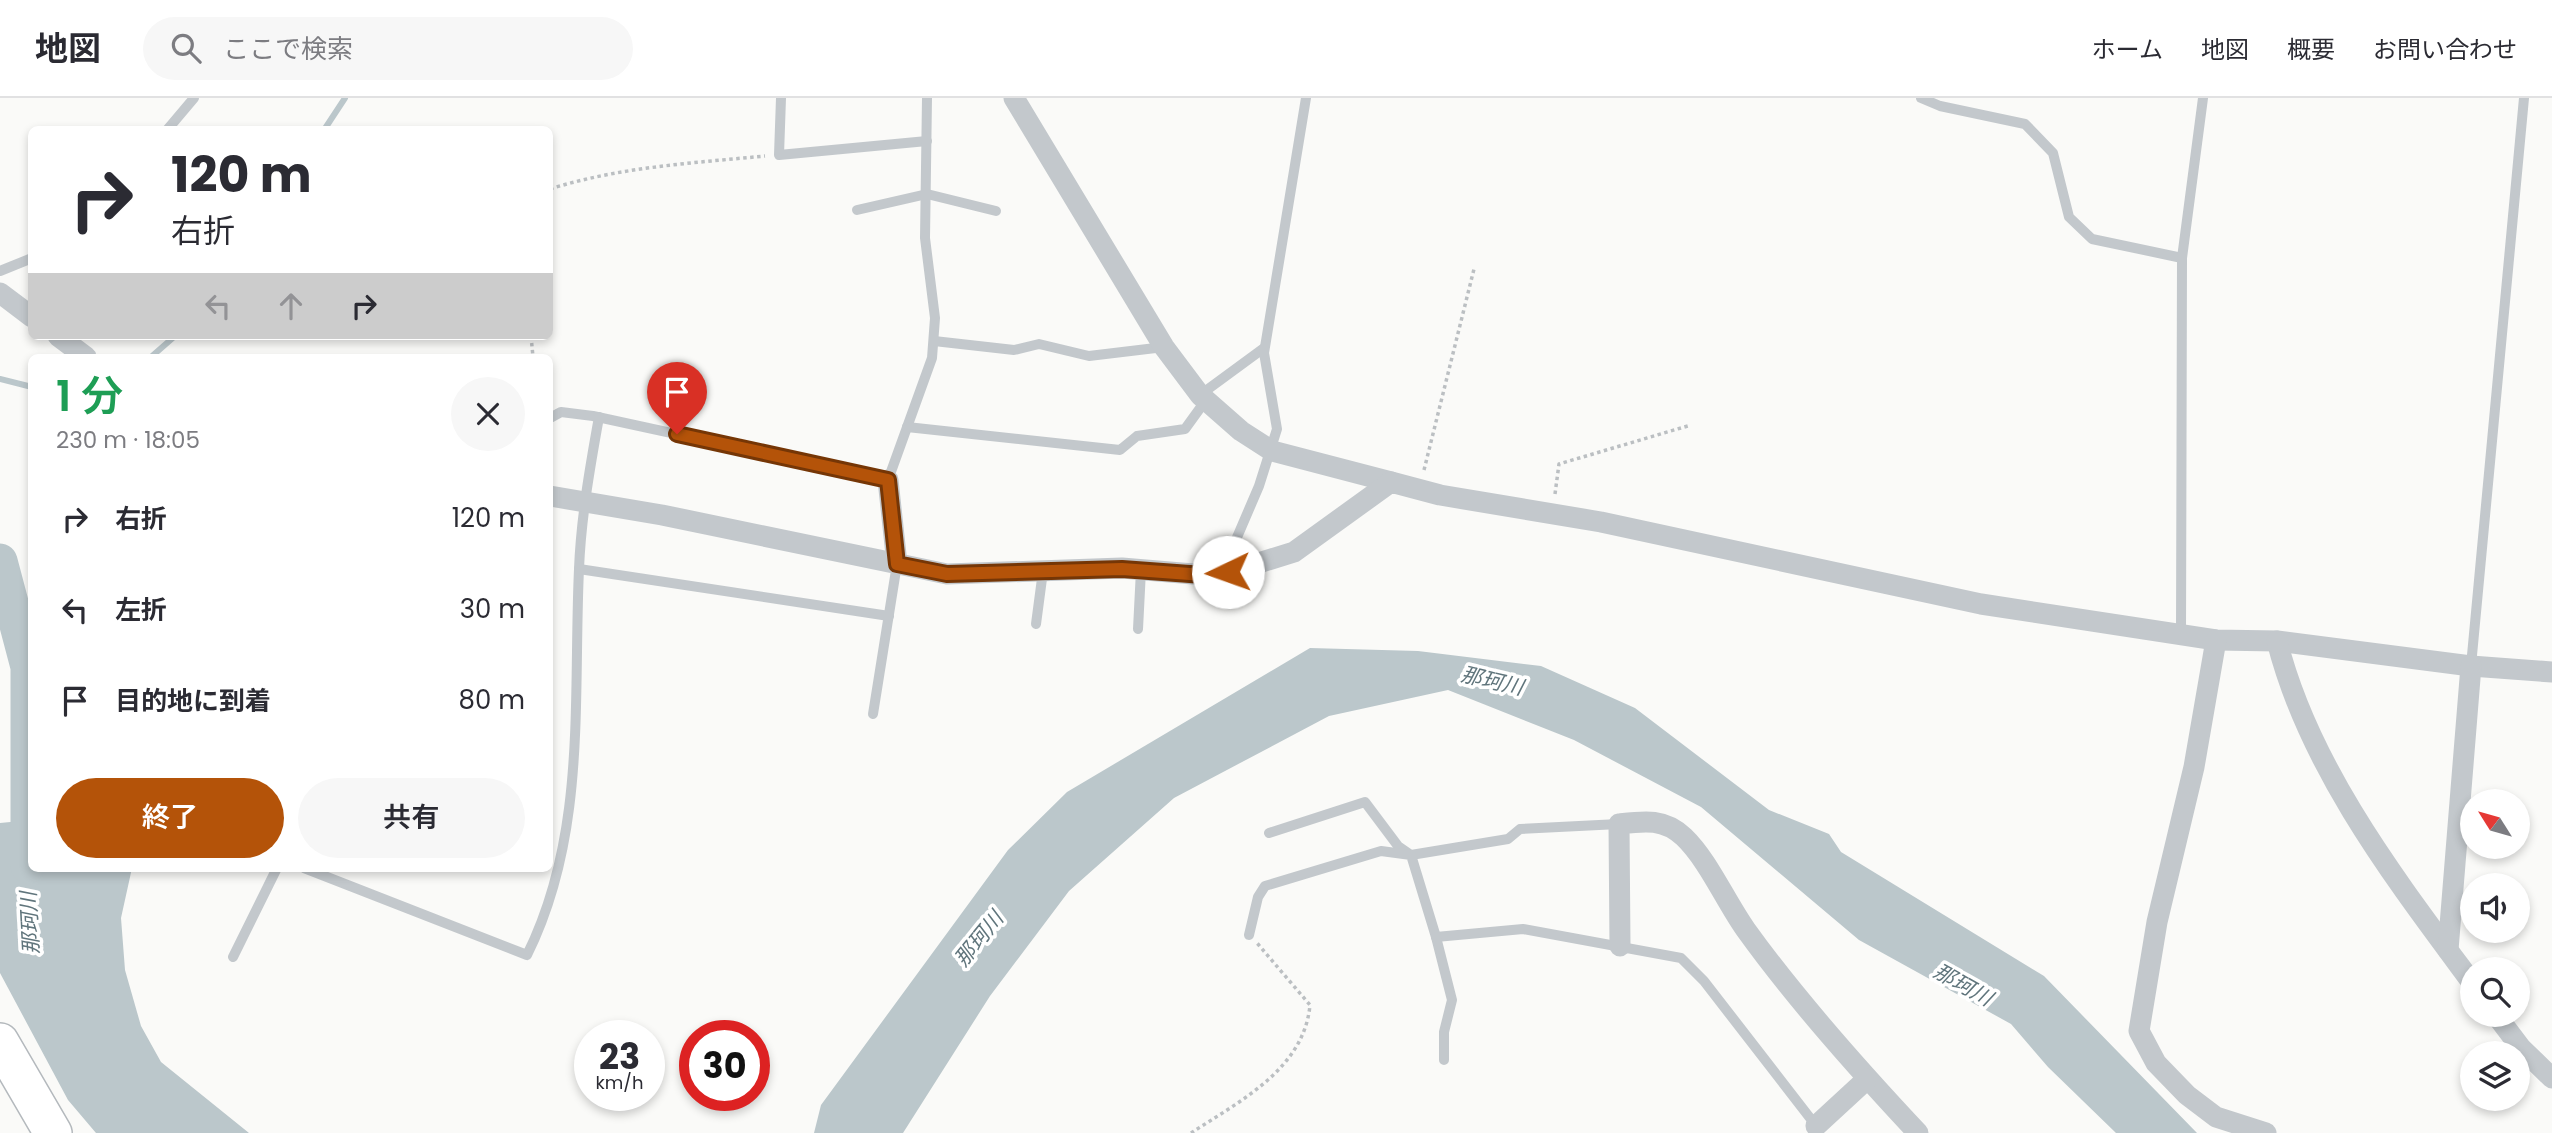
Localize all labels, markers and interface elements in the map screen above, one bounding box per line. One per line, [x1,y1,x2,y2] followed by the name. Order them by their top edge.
[143,17,633,80] search box
[35,25,101,72] text: 地図
[167,29,205,67] icon: search
[223,31,353,67] text: ここで検索
[2092,33,2163,66] text: ホーム
[2201,33,2249,66] text: 地図
[2287,33,2335,66] text: 概要
[2373,33,2517,66] text: お問い合わせ
[171,141,312,209] text: 120 m
[56,154,147,245] icon: right
[171,208,235,253] text: 右折
[199,287,237,325] icon: left
[272,287,310,325] icon: ahead
[345,287,383,325] icon: right
[647,362,707,434] pin
[56,367,123,426] text: 1 分
[658,373,696,411] icon: arrive
[451,377,525,451] button: close
[56,424,200,456] text: 230 m · 18:05
[56,500,94,538] icon: right
[452,500,525,536] text: 120 m
[115,501,167,537] text: 右折
[1191,535,1265,609] position arrow
[56,591,94,629] icon: left
[460,591,525,627] text: 30 m
[115,592,167,628] text: 左折
[1458,659,1528,702] water label: 那珂川
[56,682,94,720] icon: arrive
[459,682,525,718] text: 80 m
[115,683,271,719] text: 目的地に到着
[56,778,284,858] button: 終了
[298,778,525,858] button: 共有
[2460,789,2530,859] north arrow
[2460,789,2530,1111] map controls
[2460,873,2530,943] button: sound
[13,889,46,955] water label: 那珂川
[948,904,1011,972] water label: 那珂川
[1929,957,2000,1013] water label: 那珂川
[2460,957,2530,1027] button: search
[679,1020,770,1111] speed limit sign: 30
[599,1032,640,1081] text: 23
[2460,1041,2530,1111] button: layers
[596,1070,643,1095] text: km/h

